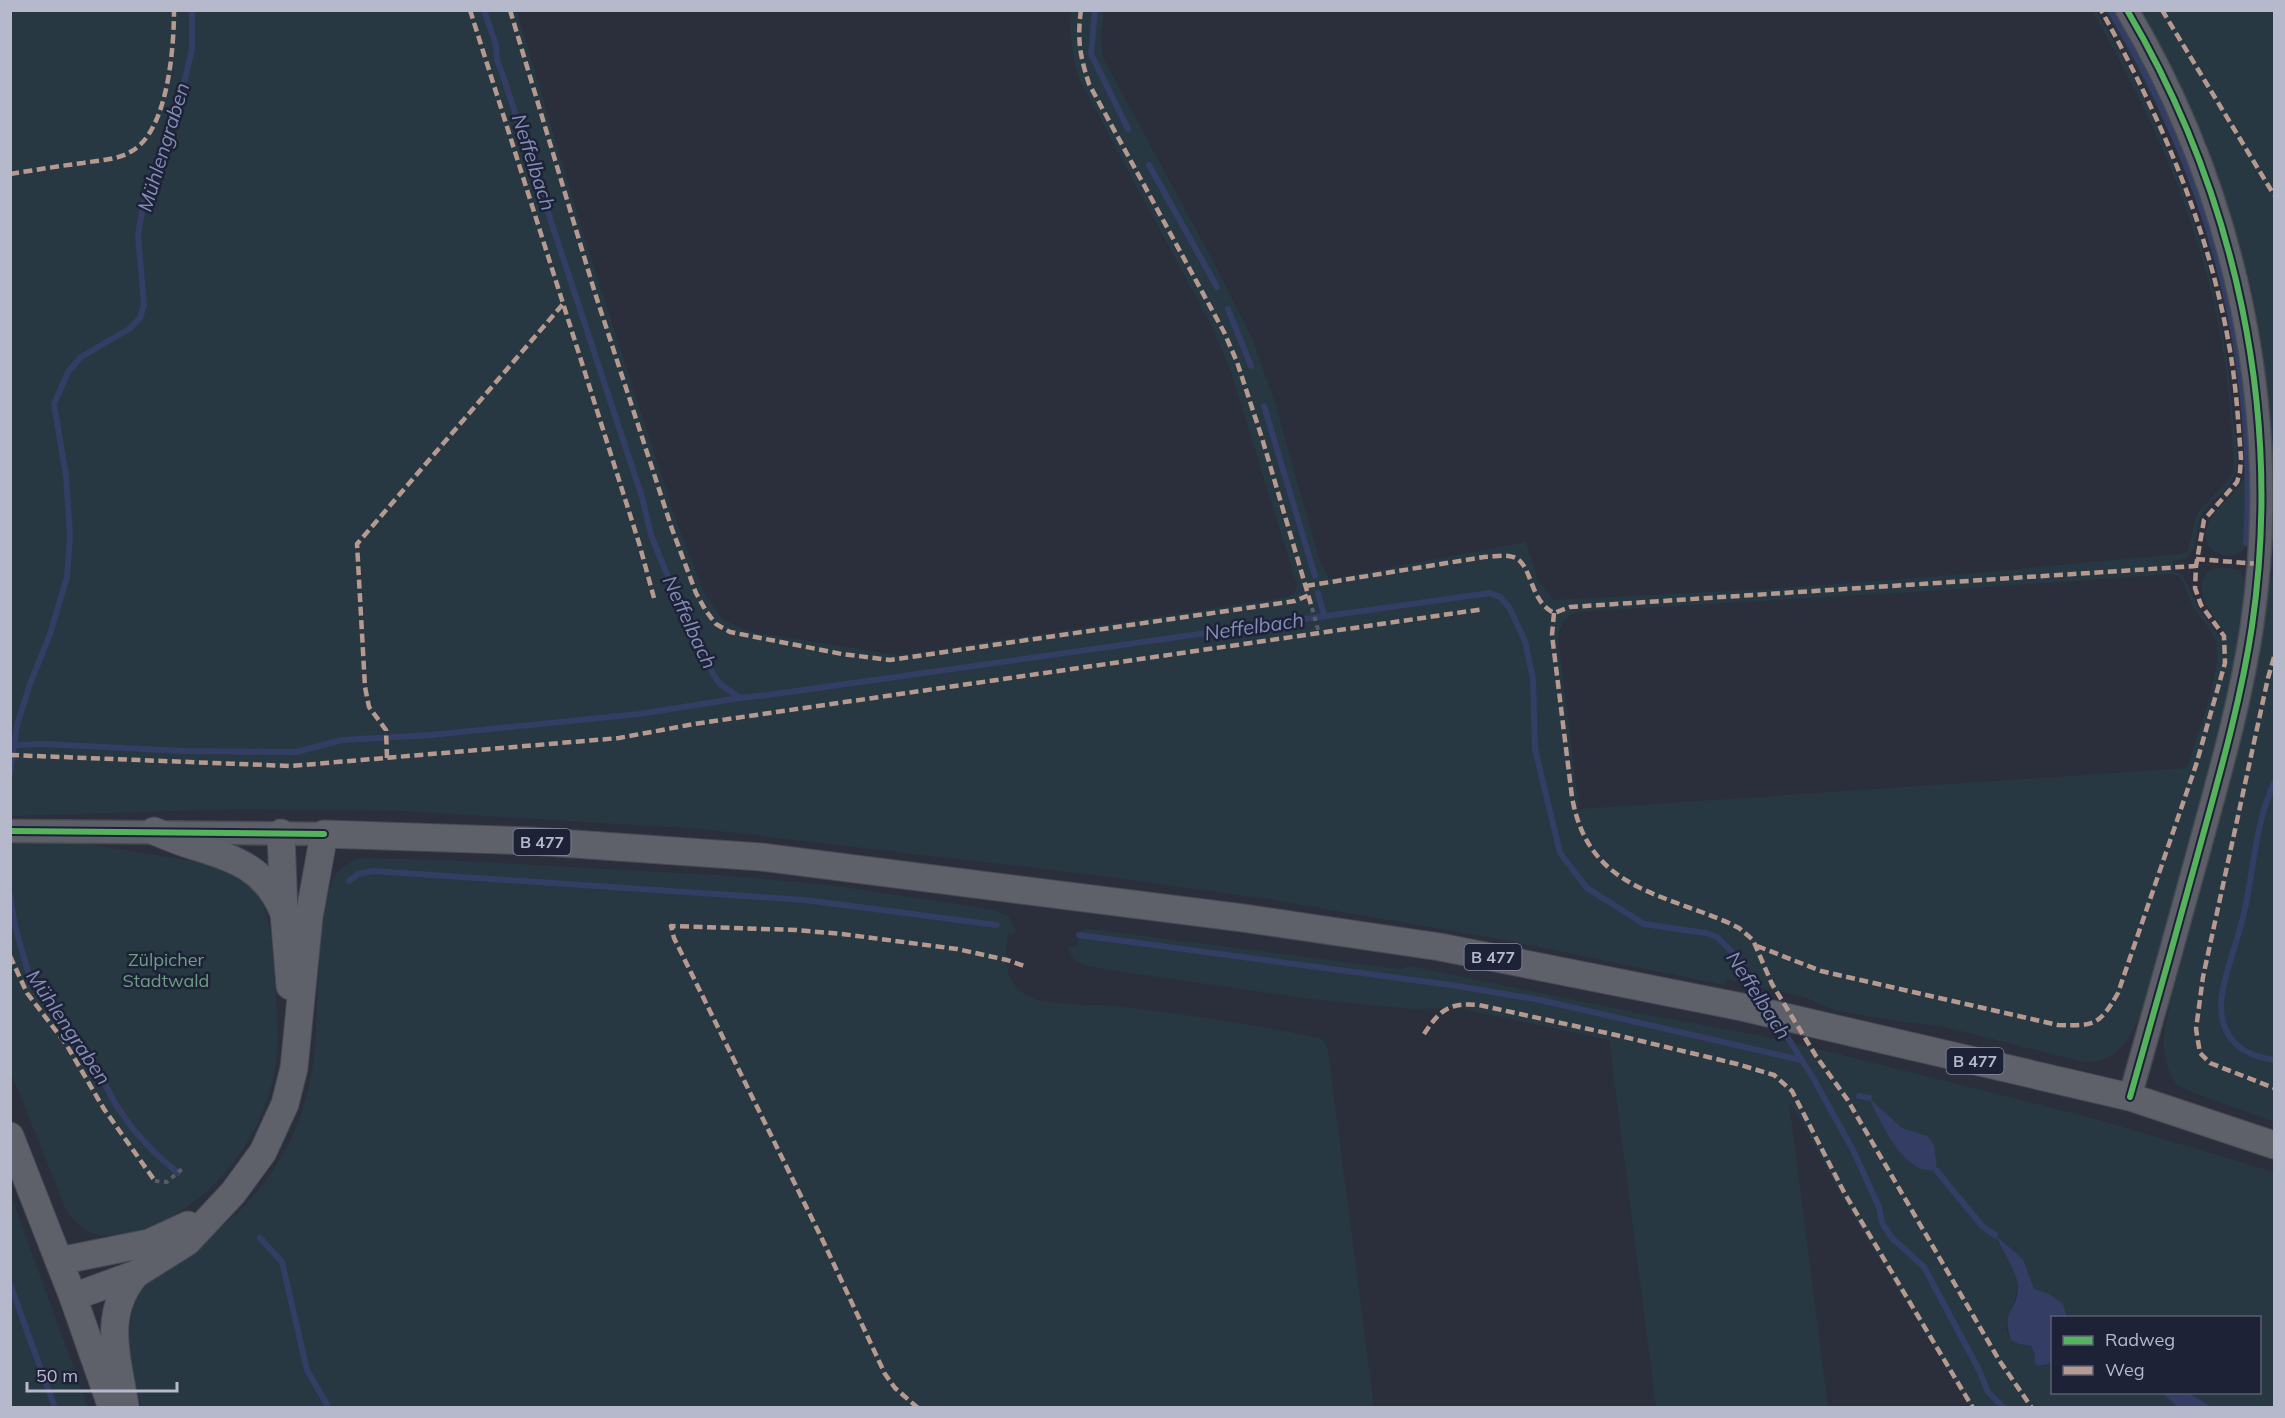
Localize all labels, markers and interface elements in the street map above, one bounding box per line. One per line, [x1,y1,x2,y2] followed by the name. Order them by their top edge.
[132,79,194,215] water label: Mühlengraben
[507,111,561,213] water label: Neffelbach
[658,571,722,673] water label: Neffelbach
[1203,607,1305,645] water label: Neffelbach
[514,829,570,855] road number: B 477
[1464,944,1522,970] road number: B 477
[1721,946,1797,1044] water label: Neffelbach
[123,948,209,992] park label: Zülpicher Stadtwald
[21,965,117,1089] water label: Mühlengraben
[1946,1048,2004,1074] road number: B 477
[2051,1316,2261,1394] legend
[2105,1328,2175,1351] text: Radweg
[27,1355,177,1393] scale bar
[2105,1358,2145,1381] text: Weg
[36,1364,78,1387] text: 50 m

